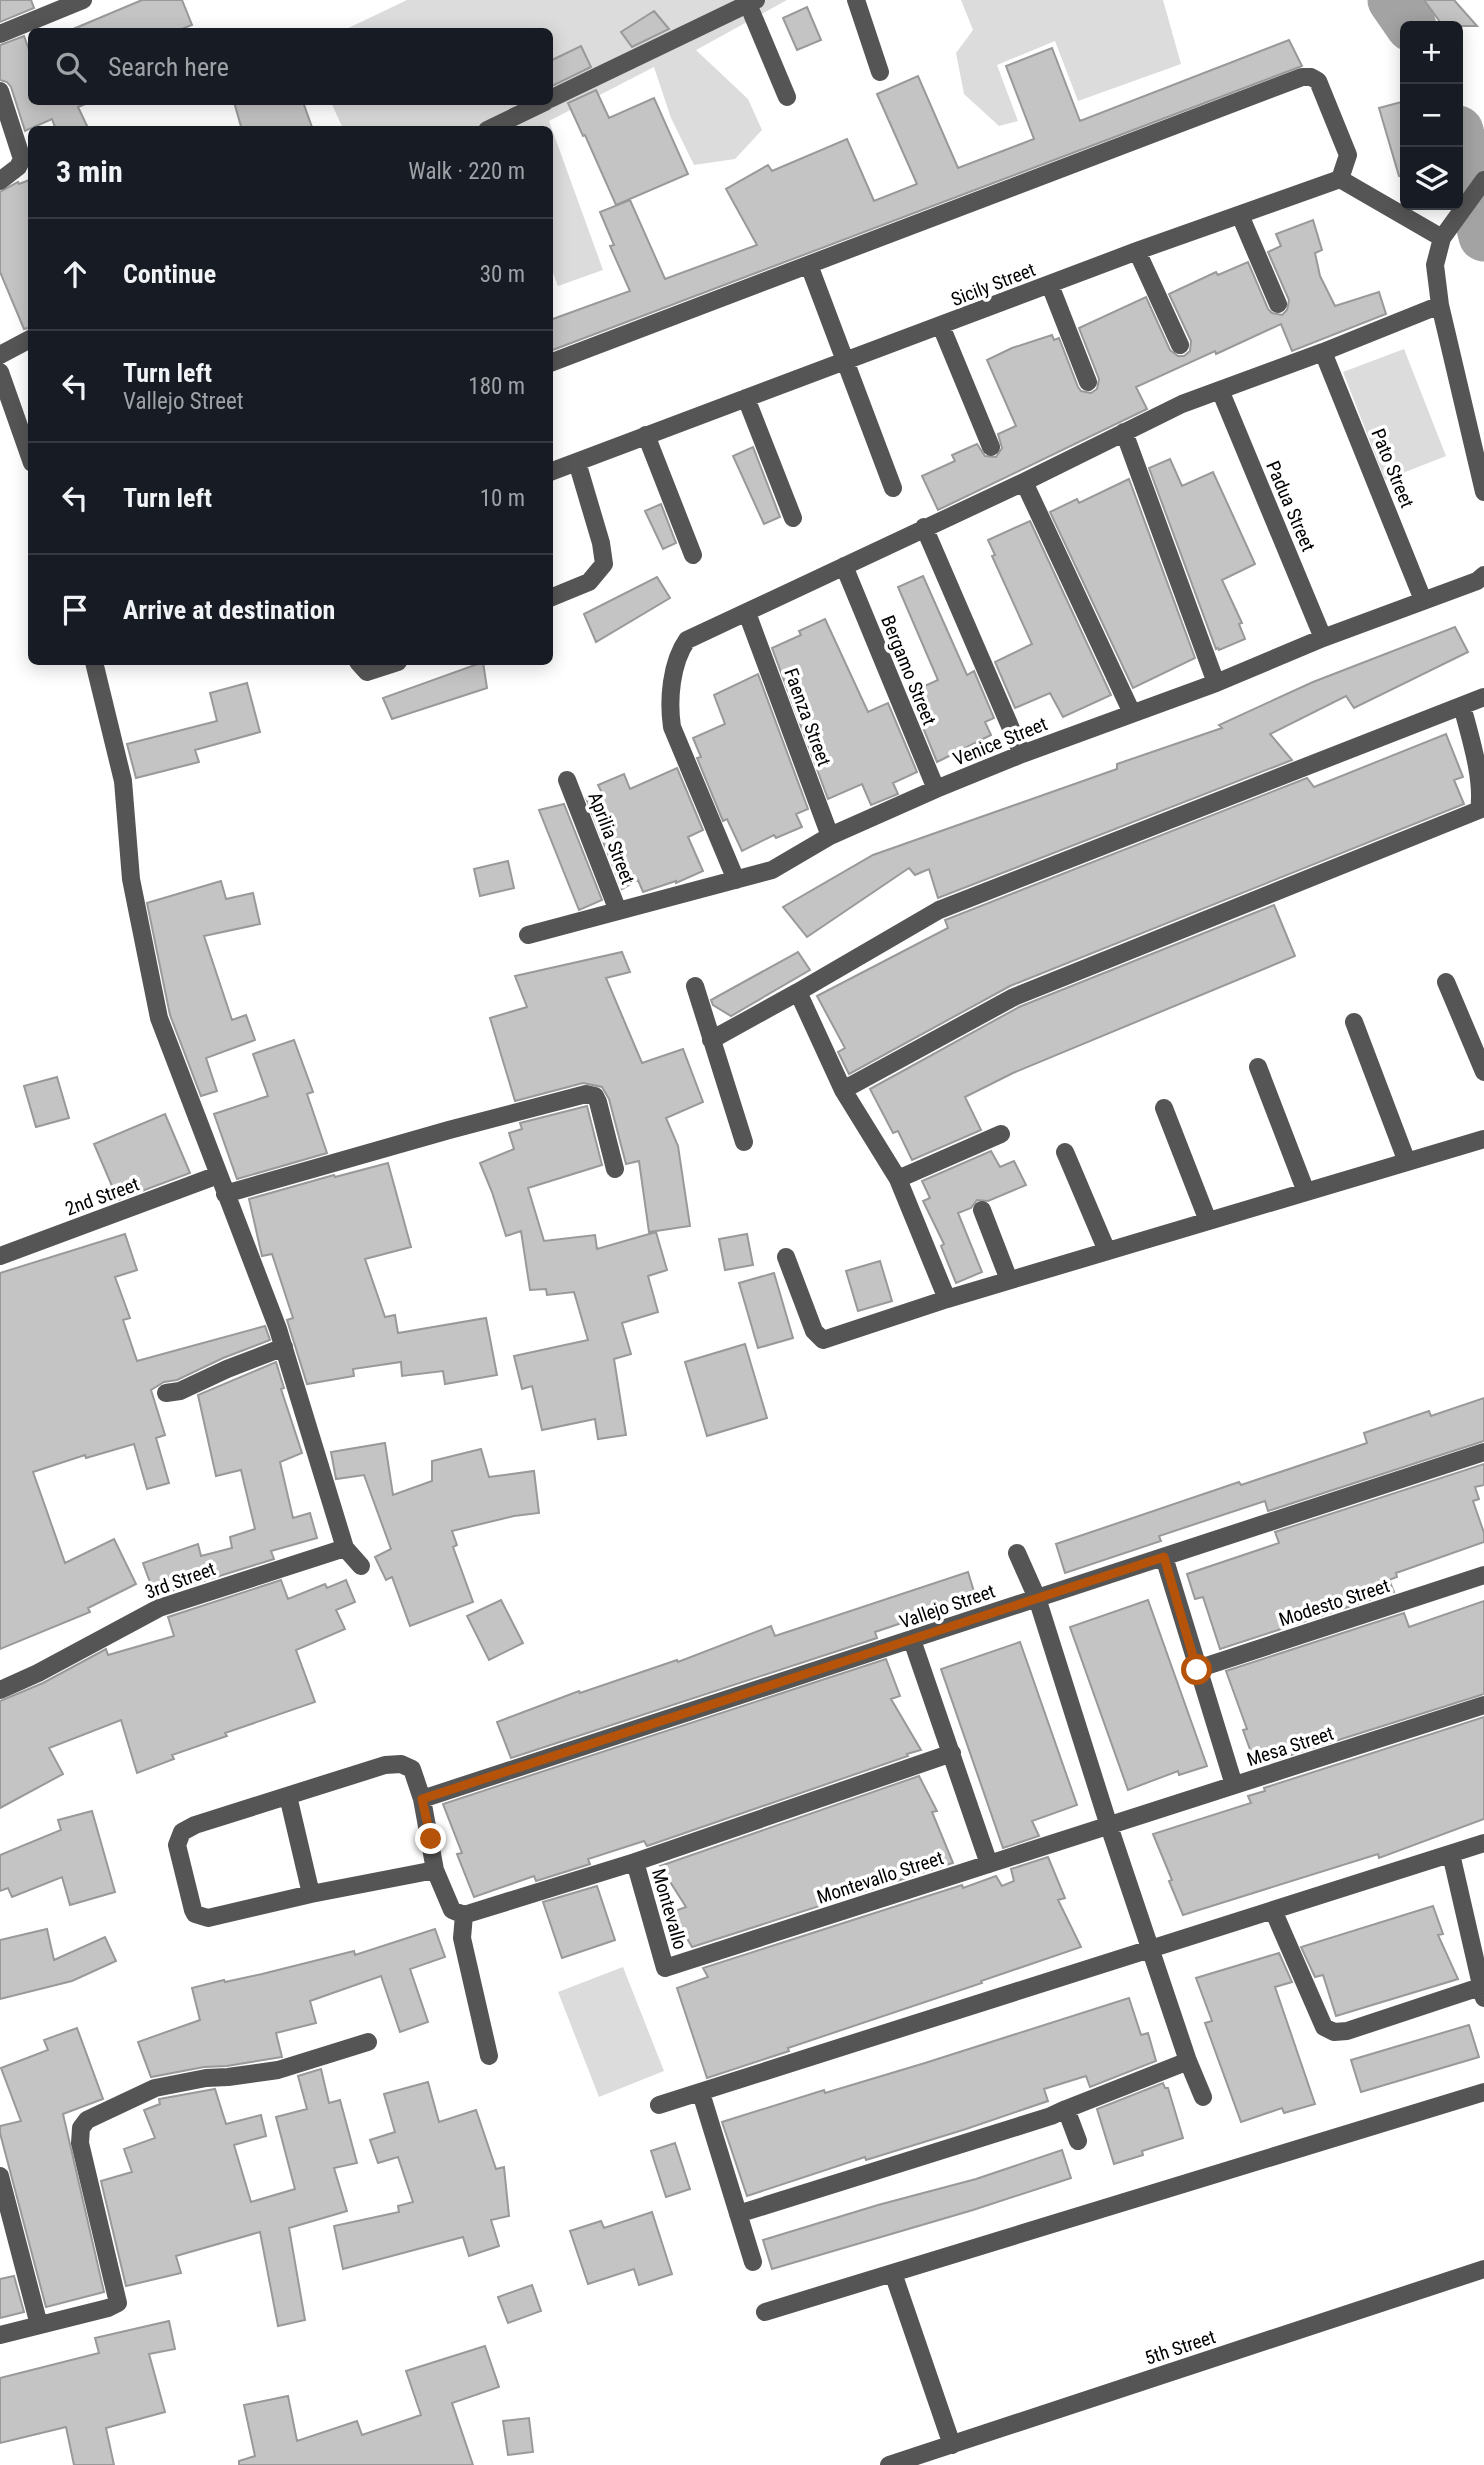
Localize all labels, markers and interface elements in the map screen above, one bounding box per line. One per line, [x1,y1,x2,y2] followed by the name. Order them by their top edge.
[1400,21,1463,210] map controls
[1400,21,1463,84] button: +
[28,28,553,105] search box
[52,48,90,86] icon: search
[108,52,229,82] text: Search here
[1400,84,1463,147] button: −
[1400,147,1463,210] button: layers
[56,154,123,189] text: 3 min
[408,158,525,185] text: Walk · 220 m
[56,255,94,293] icon: ahead
[948,258,1039,311] street label: Sicily Street
[123,259,216,289] text: Continue
[480,261,525,288] text: 30 m
[123,358,212,388] text: Turn left
[56,367,94,405] icon: left
[468,373,525,400] text: 180 m
[123,388,244,415] text: Vallejo Street
[1366,425,1419,511] street label: Pato Street
[1261,457,1320,555] street label: Padua Street
[56,479,94,517] icon: left
[123,483,212,513] text: Turn left
[480,485,525,512] text: 10 m
[56,591,94,629] icon: arrive
[123,595,335,625] text: Arrive at destination
[876,612,941,728] street label: Bergamo Street
[779,665,836,769] street label: Faenza Street
[950,712,1051,771] street label: Venice Street
[583,789,640,888] street label: Aprilia Street
[62,1173,142,1220] street label: 2nd Street
[142,1557,219,1604] street label: 3rd Street
[1276,1574,1392,1631] street label: Modesto Street
[896,1579,998,1634] street label: Vallejo Street
[1181,1654,1212,1685] route start
[1244,1722,1336,1771] street label: Mesa Street
[415,1823,446,1854] route end
[814,1846,946,1909] street label: Montevallo Street
[647,1866,692,1952] street label: Montevallo
[1142,2325,1218,2370] street label: 5th Street

